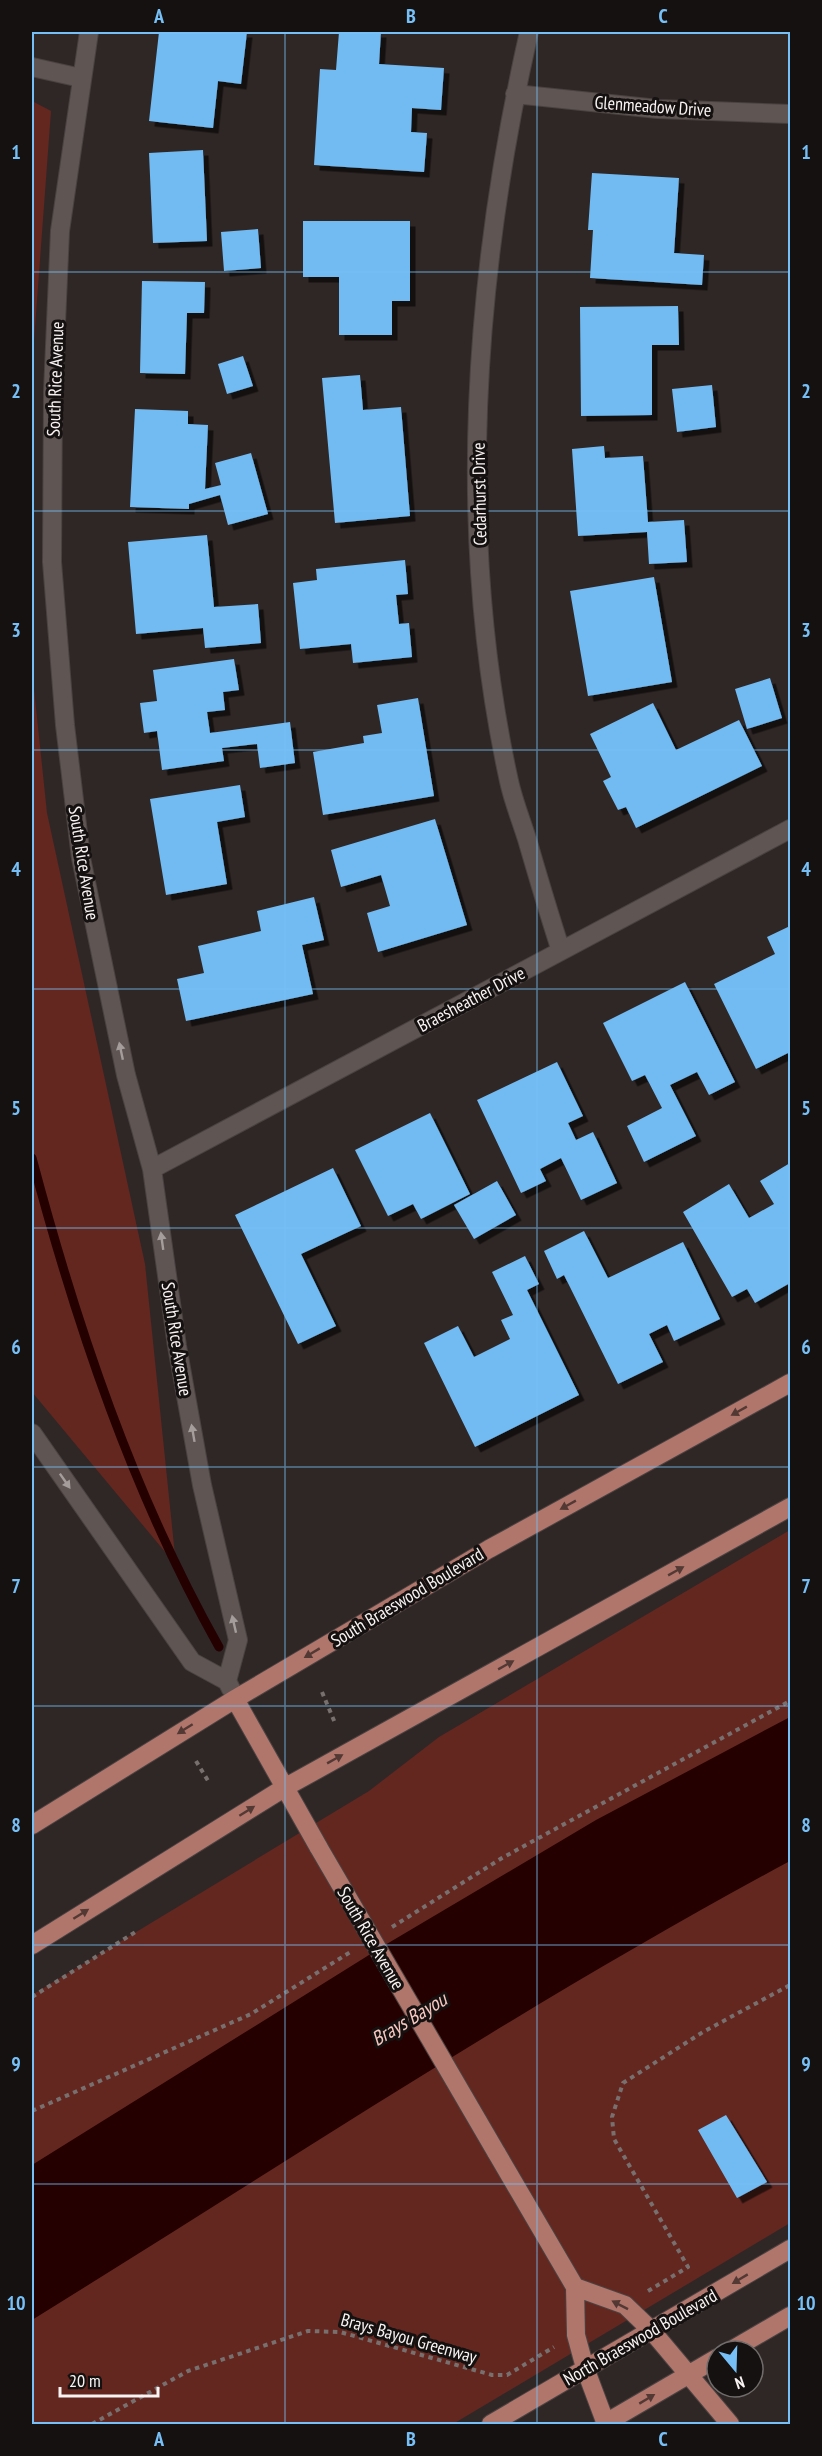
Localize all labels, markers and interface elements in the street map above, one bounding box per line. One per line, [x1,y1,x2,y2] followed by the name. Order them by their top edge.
[153,3,165,29] text: A
[406,3,416,29] text: B
[658,3,668,29] text: C
[594,90,712,122] street label: Glenmeadow Drive
[11,139,21,165] text: 1
[801,139,811,165] text: 1
[42,321,68,437] street label: South Rice Avenue
[11,378,21,404] text: 2
[801,378,811,404] text: 2
[467,442,491,546] street label: Cedarhurst Drive
[11,617,21,643] text: 3
[801,617,811,643] text: 3
[64,804,104,922] street label: South Rice Avenue
[11,856,21,882] text: 4
[801,856,811,882] text: 4
[413,961,529,1037] street label: Braesheather Drive
[115,1042,125,1060] one-way arrow
[11,1095,21,1121] text: 5
[801,1095,811,1121] text: 5
[158,1231,167,1250] one-way arrow
[157,1280,197,1398] street label: South Rice Avenue
[11,1334,21,1360] text: 6
[801,1334,811,1360] text: 6
[730,1406,747,1416] one-way arrow
[188,1424,197,1443] one-way arrow
[59,1473,71,1489] one-way arrow
[560,1500,577,1510] one-way arrow
[326,1542,488,1652] street label: South Braeswood Boulevard
[668,1565,684,1576] one-way arrow
[11,1573,21,1599] text: 7
[801,1573,811,1599] text: 7
[229,1615,239,1633] one-way arrow
[304,1648,320,1659] one-way arrow
[497,1660,514,1670] one-way arrow
[177,1724,194,1735] one-way arrow
[327,1754,343,1765] one-way arrow
[239,1805,255,1816] one-way arrow
[11,1812,21,1838] text: 8
[801,1812,811,1838] text: 8
[332,1882,410,1994] street label: South Rice Avenue
[73,1909,89,1920] one-way arrow
[366,1986,453,2052] water label: Brays Bayou
[11,2051,21,2077] text: 9
[801,2051,811,2077] text: 9
[732,2273,748,2284] one-way arrow
[559,2284,721,2390] street label: North Braeswood Boulevard
[6,2290,26,2316] text: 10
[796,2290,816,2316] text: 10
[611,2300,628,2310] one-way arrow
[338,2308,480,2368] street label: Brays Bayou Greenway
[705,2339,765,2399] north arrow
[60,2360,158,2398] scale bar
[69,2369,101,2392] text: 20 m
[733,2372,747,2394] text: N
[639,2394,656,2404] one-way arrow
[153,2426,165,2452] text: A
[406,2426,416,2452] text: B
[658,2426,668,2452] text: C

